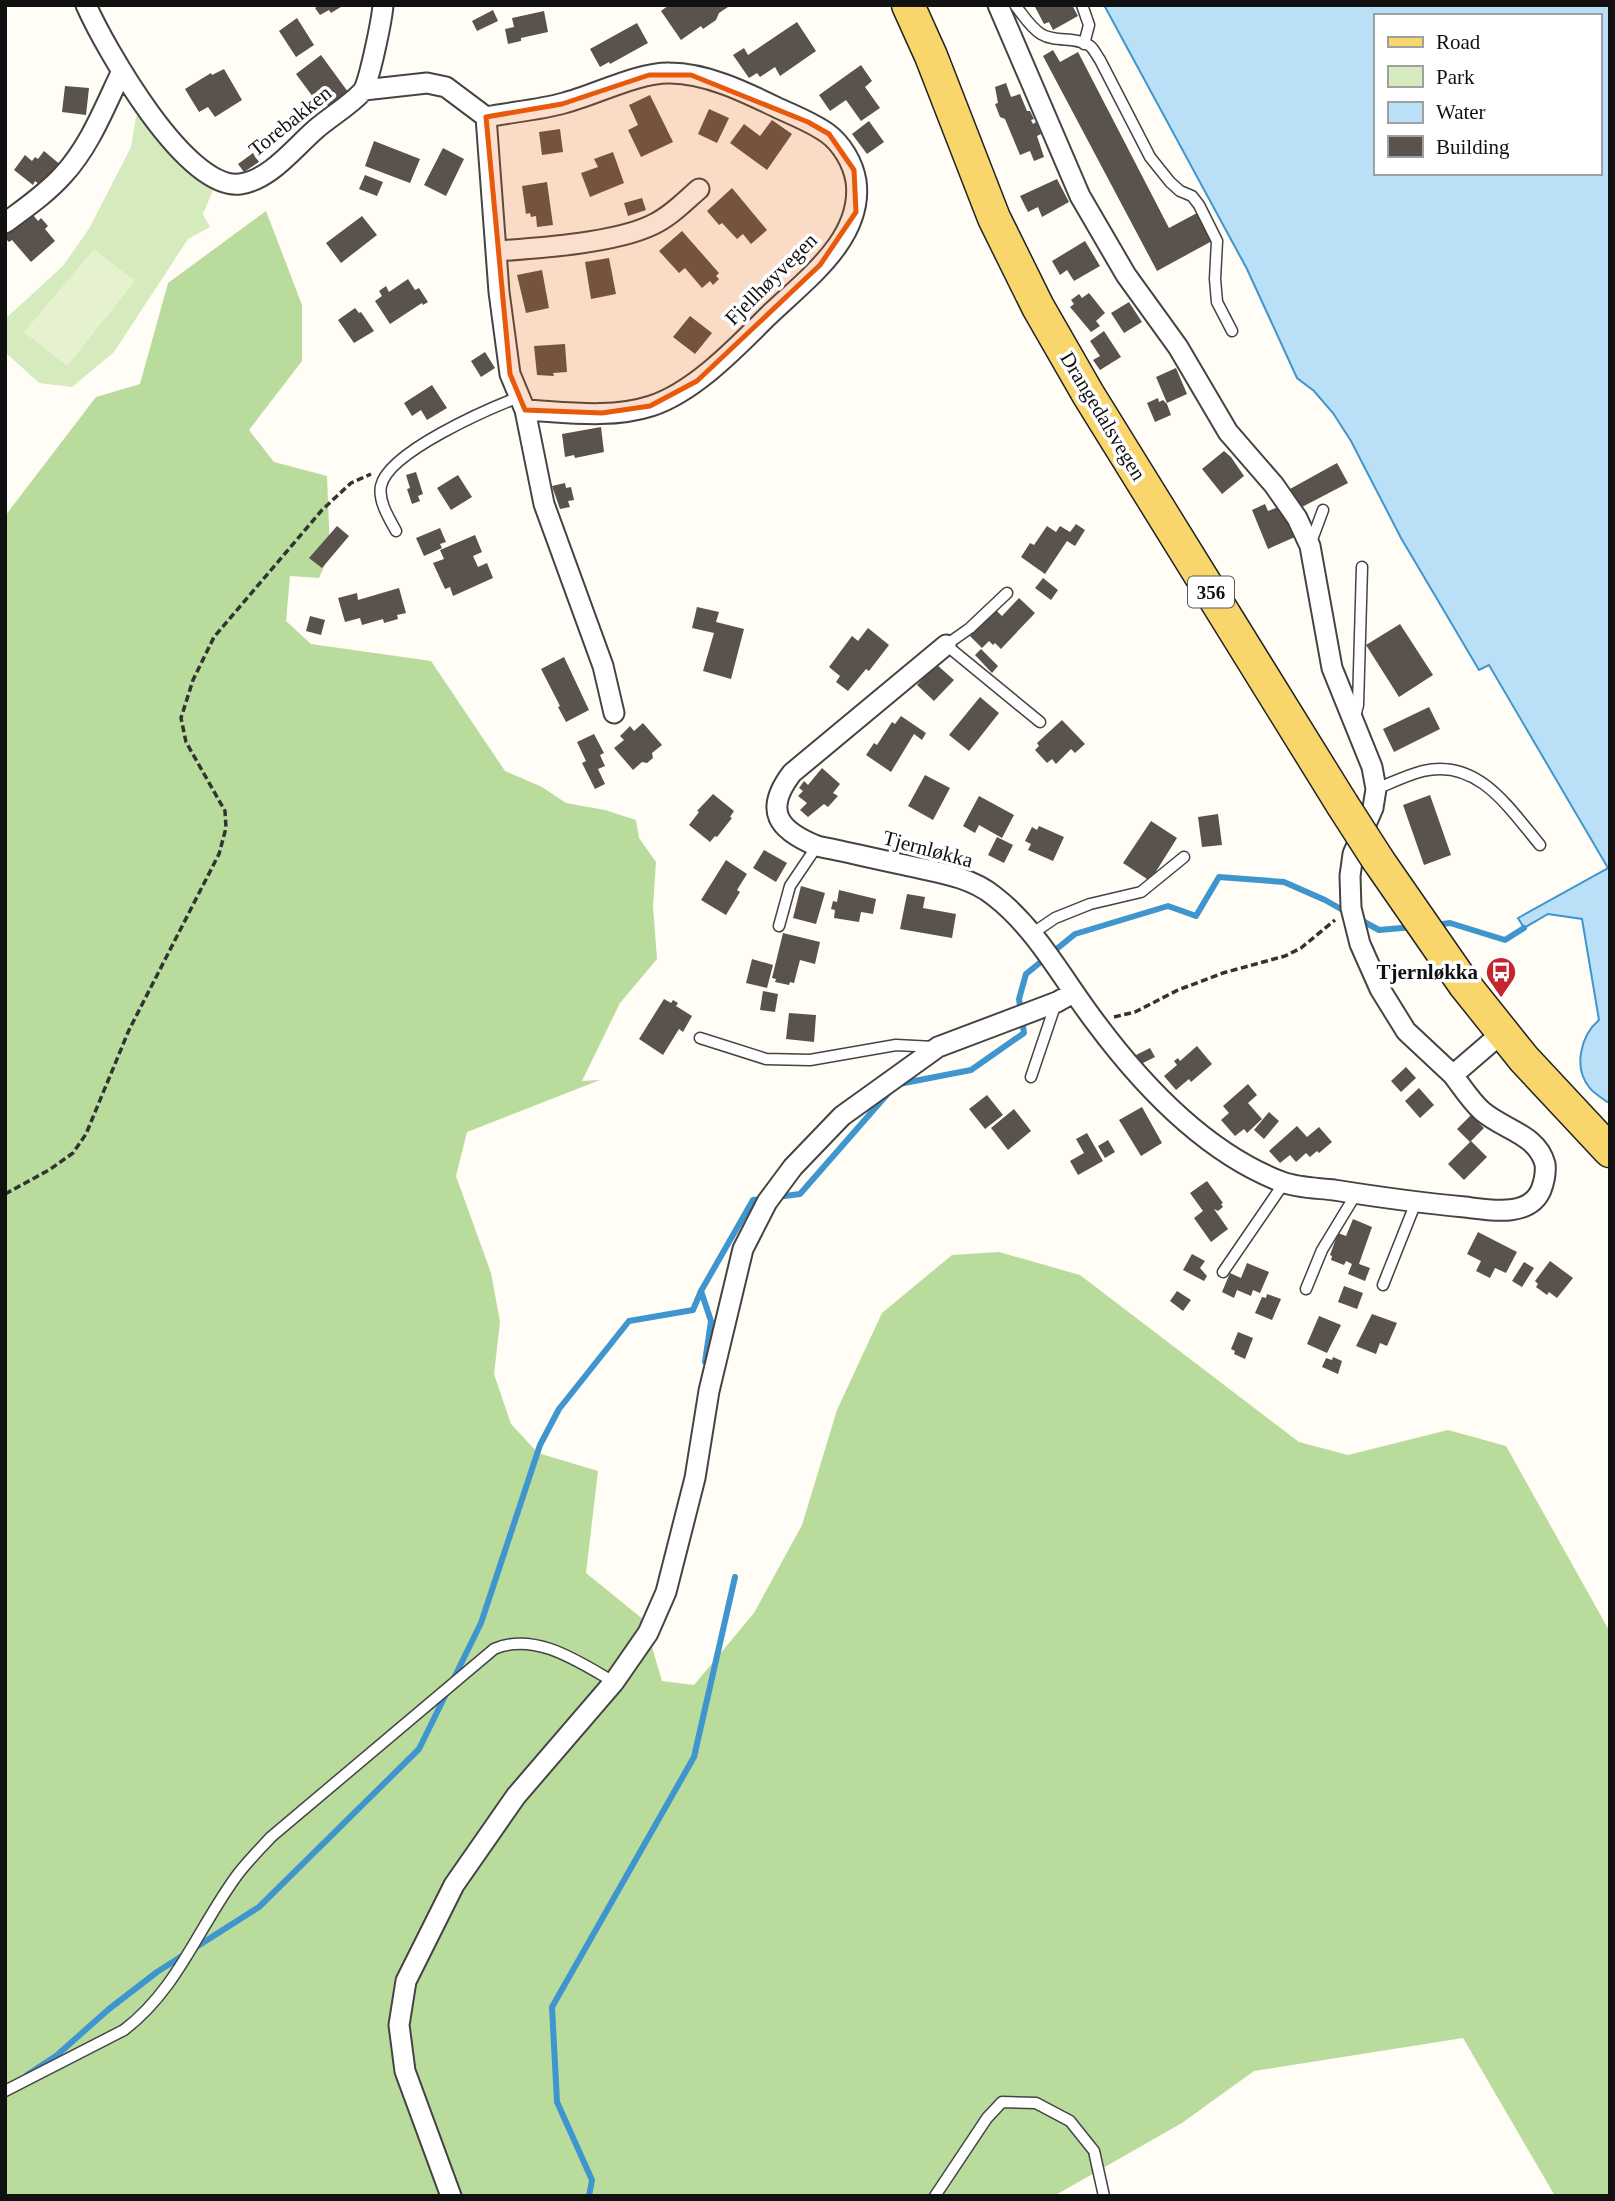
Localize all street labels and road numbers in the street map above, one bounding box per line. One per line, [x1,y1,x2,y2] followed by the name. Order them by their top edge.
[244,80,336,161] street label: Torebakken
[720,228,822,330] street label: Fjellhøyvegen
[1055,347,1151,485] street label: Drangedalsvegen
[1188,576,1234,608] road number: 356
[880,825,976,873] street label: Tjernløkka

